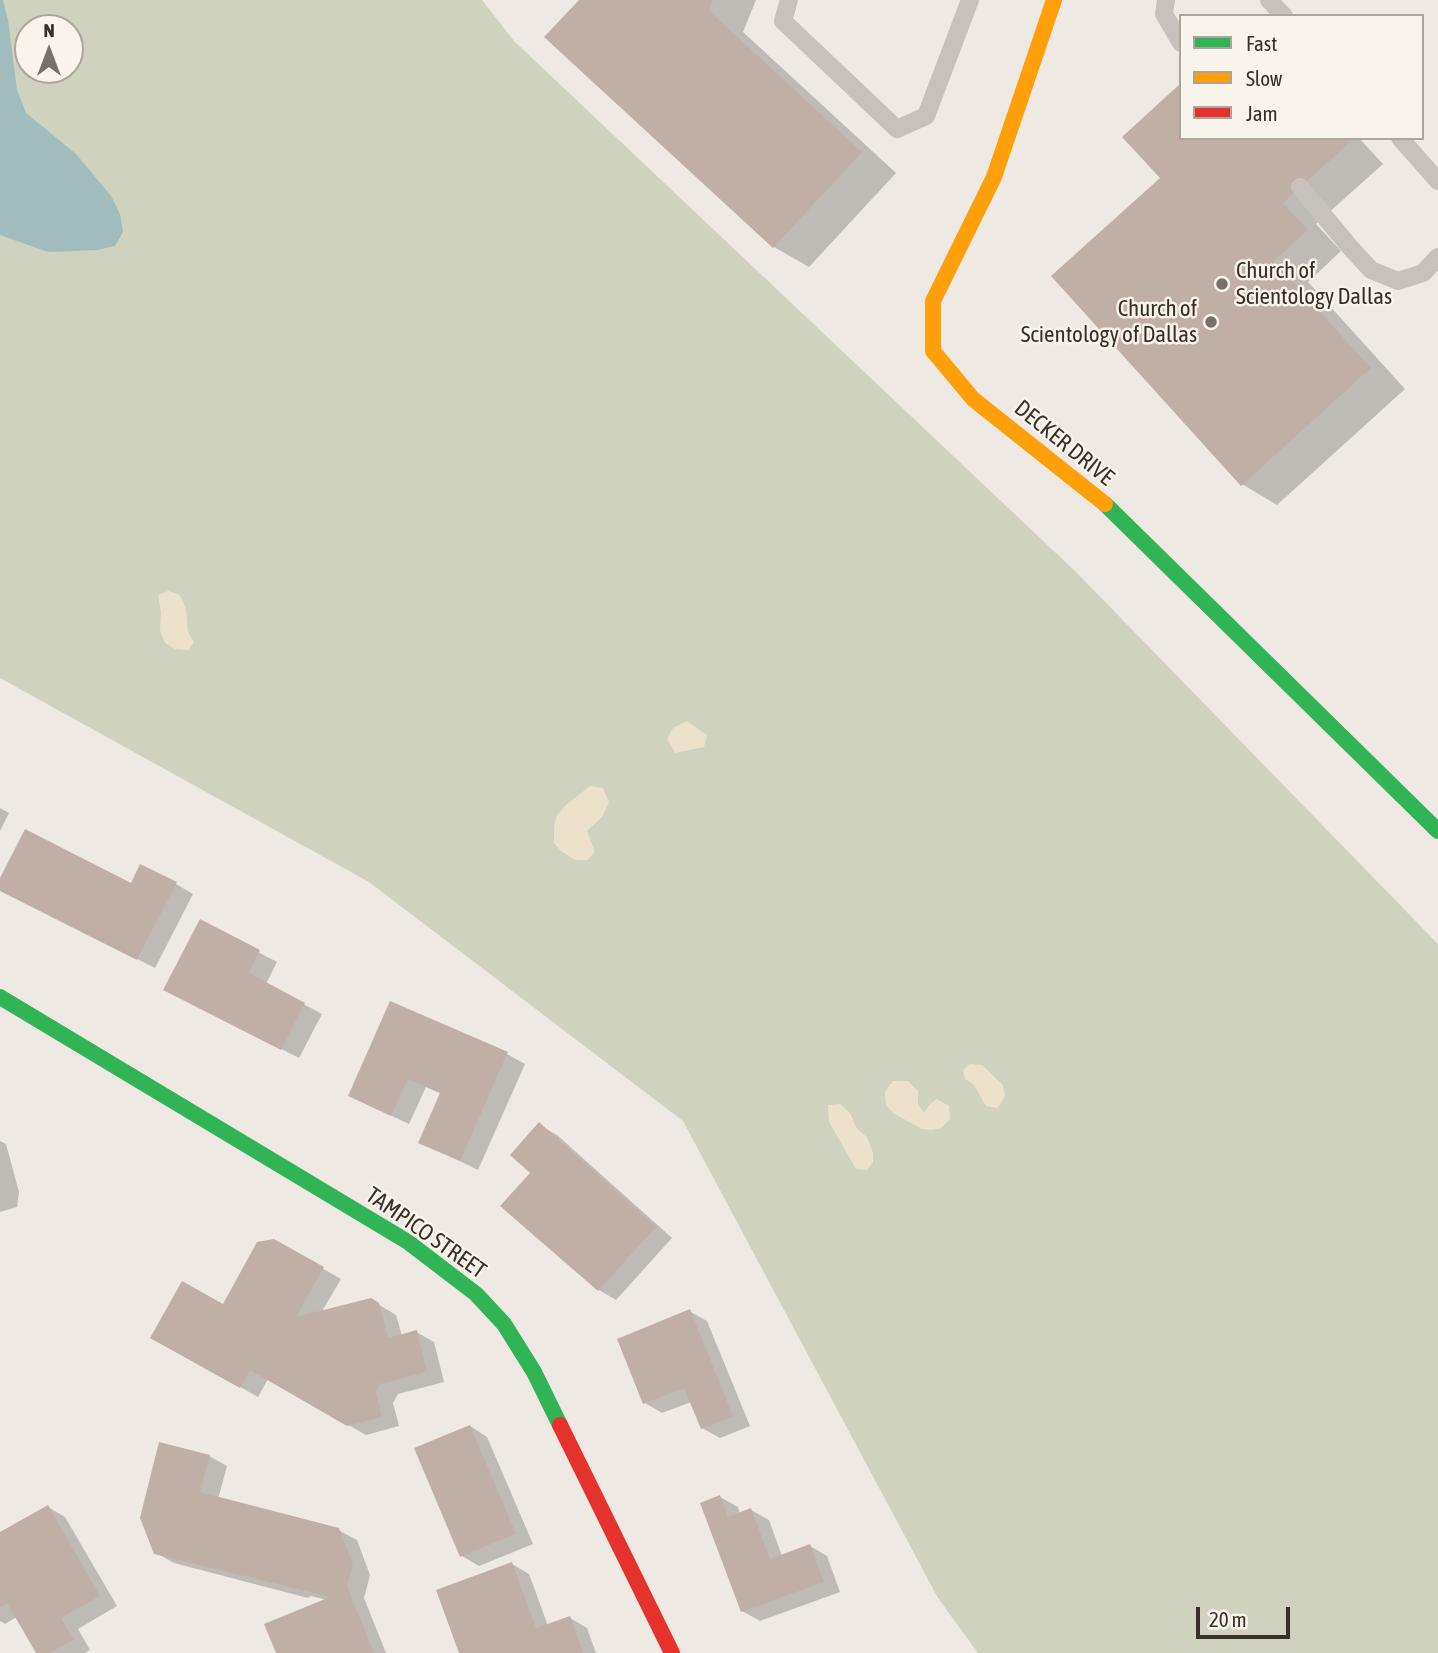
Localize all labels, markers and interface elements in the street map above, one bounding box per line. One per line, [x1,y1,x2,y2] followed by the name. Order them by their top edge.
[14,14,84,84] north arrow
[1179,14,1424,140] legend
[43,19,55,41] text: N
[1246,31,1277,55] text: Fast
[1246,66,1282,90] text: Slow
[1246,101,1278,125] text: Jam
[1236,257,1392,311] place label: Church of Scientology Dallas
[1214,276,1230,292] marker: Church of Scientology Dallas
[1021,295,1197,349] place label: Church of Scientology of Dallas
[1203,314,1219,330] marker: Church of Scientology of Dallas
[1009,394,1119,492] street label: DECKER DRIVE
[361,1181,491,1285] street label: TAMPICO STREET
[1200,1594,1294,1638] scale bar
[1209,1607,1247,1631] text: 20 m

